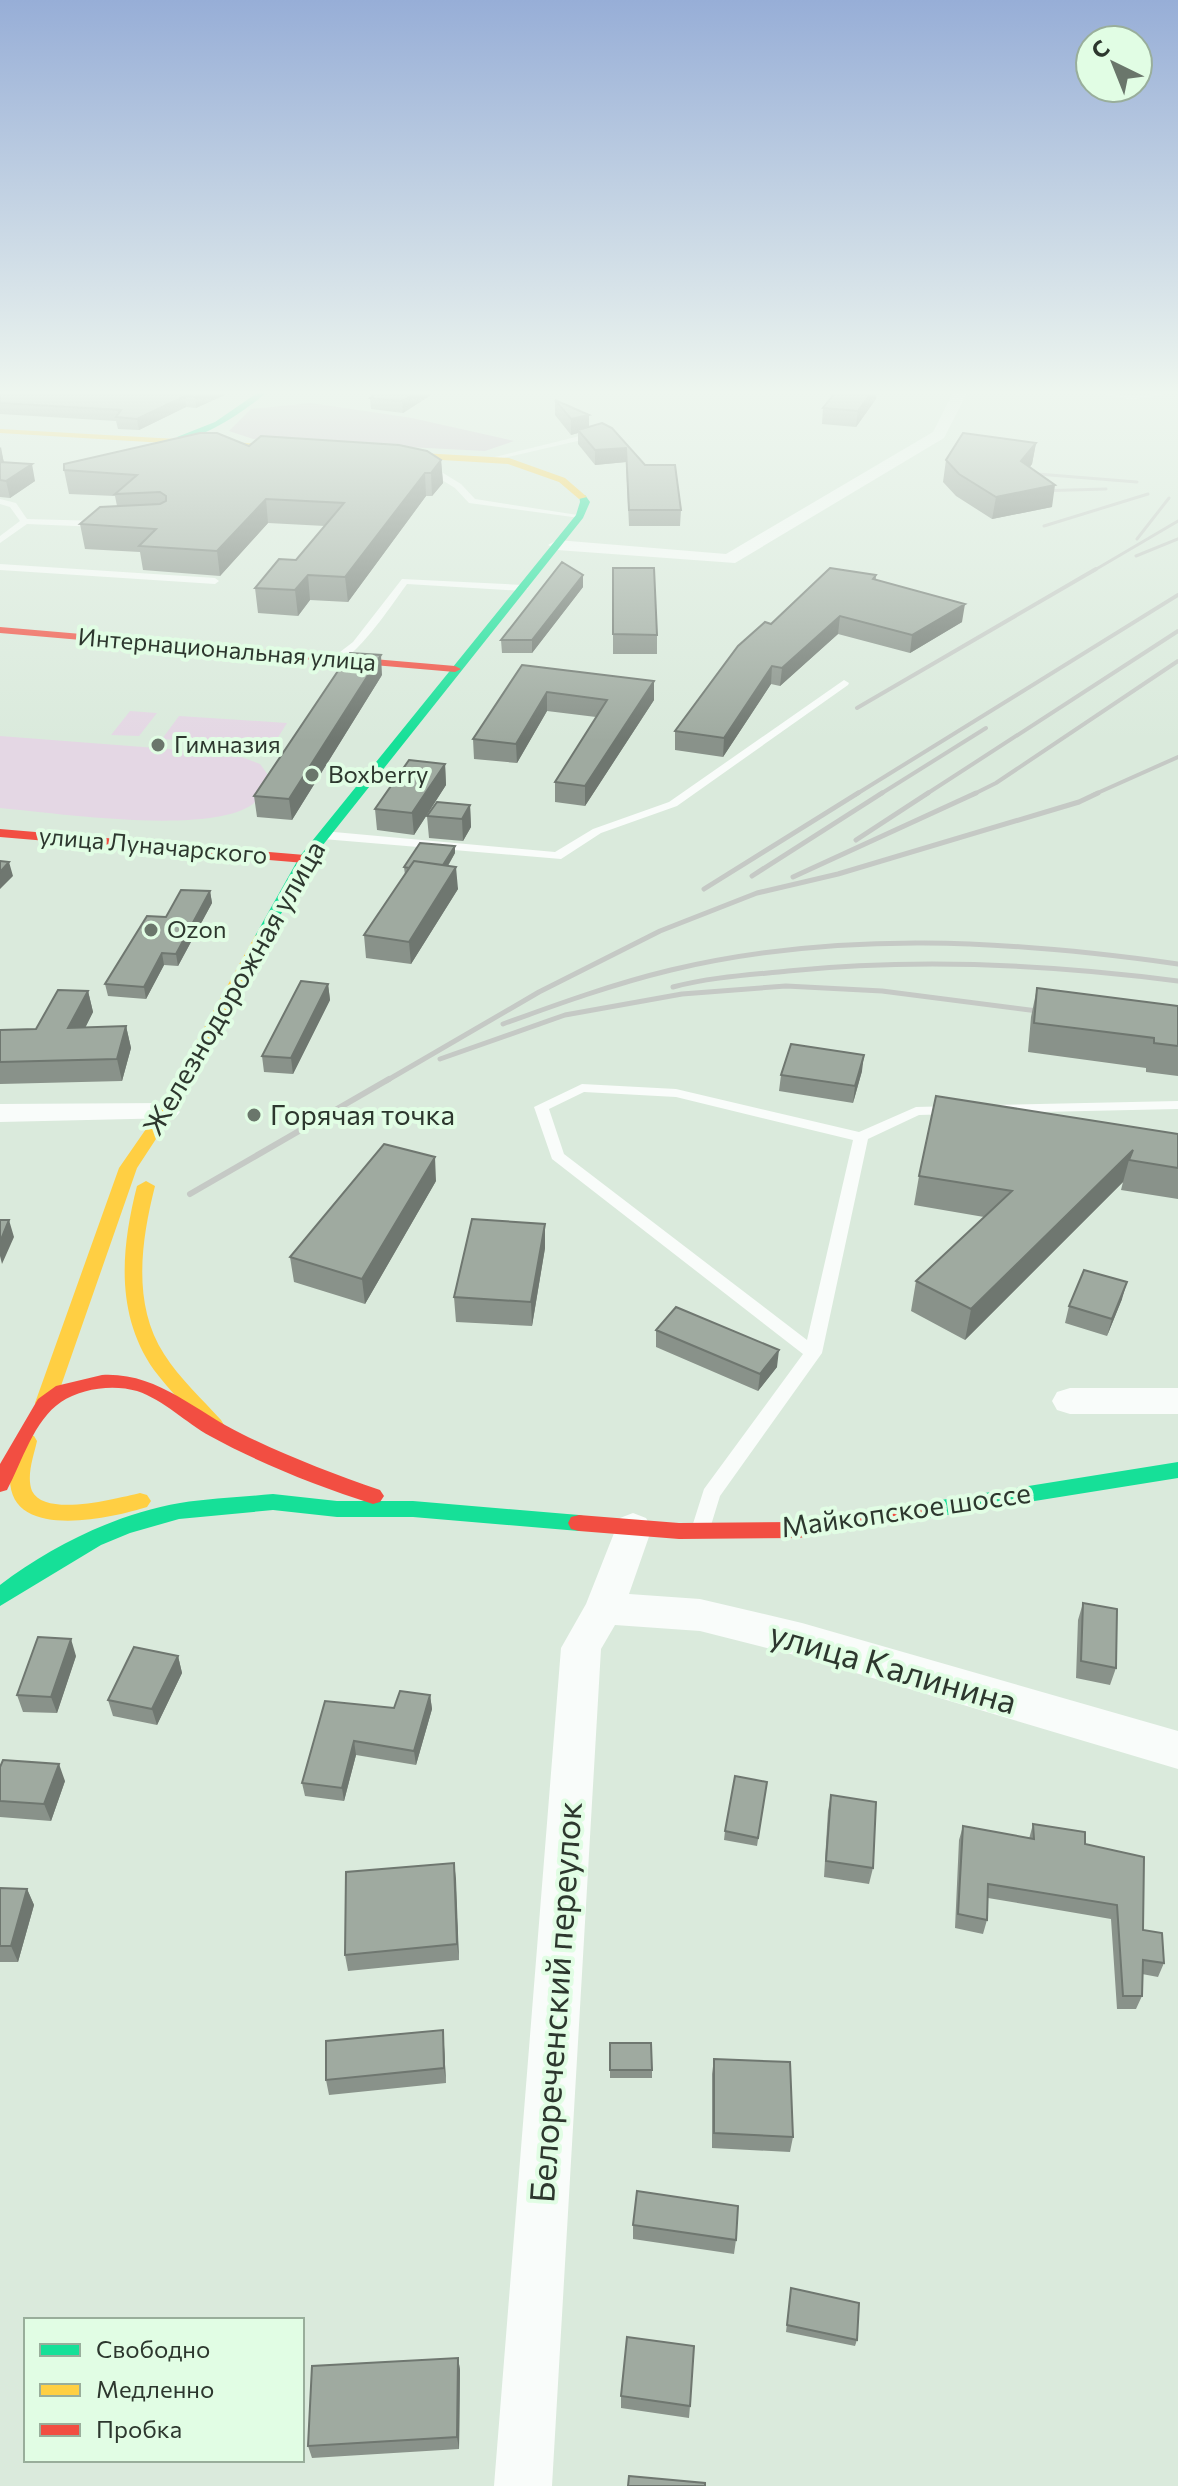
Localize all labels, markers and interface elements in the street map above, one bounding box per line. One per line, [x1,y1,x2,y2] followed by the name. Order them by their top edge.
[1074,24,1154,104] north arrow
[1085,34,1115,64] text: С
[77,621,377,676] street label: Интернациональная улица
[174,729,281,758] place label: Гимназия
[149,736,167,754] marker: Гимназия
[328,759,429,788] place label: Boxberry
[303,766,321,784] marker: Boxberry
[38,820,269,869] street label: улица Луначарского
[135,834,331,1141] street label: Железнодорожная улица
[167,914,227,943] place label: Ozon
[142,921,160,939] marker: Ozon
[270,1097,455,1131] place label: Горячая точка
[245,1106,263,1124] marker: Горячая точка
[779,1475,1033,1543] street label: Майкопское шоссе
[765,1611,1022,1721] street label: улица Калинина
[519,1800,589,2204] street label: Белореченский переулок
[24,2318,304,2462] legend
[96,2334,210,2363] text: Свободно
[96,2374,214,2403] text: Медленно
[96,2414,182,2443] text: Пробка

